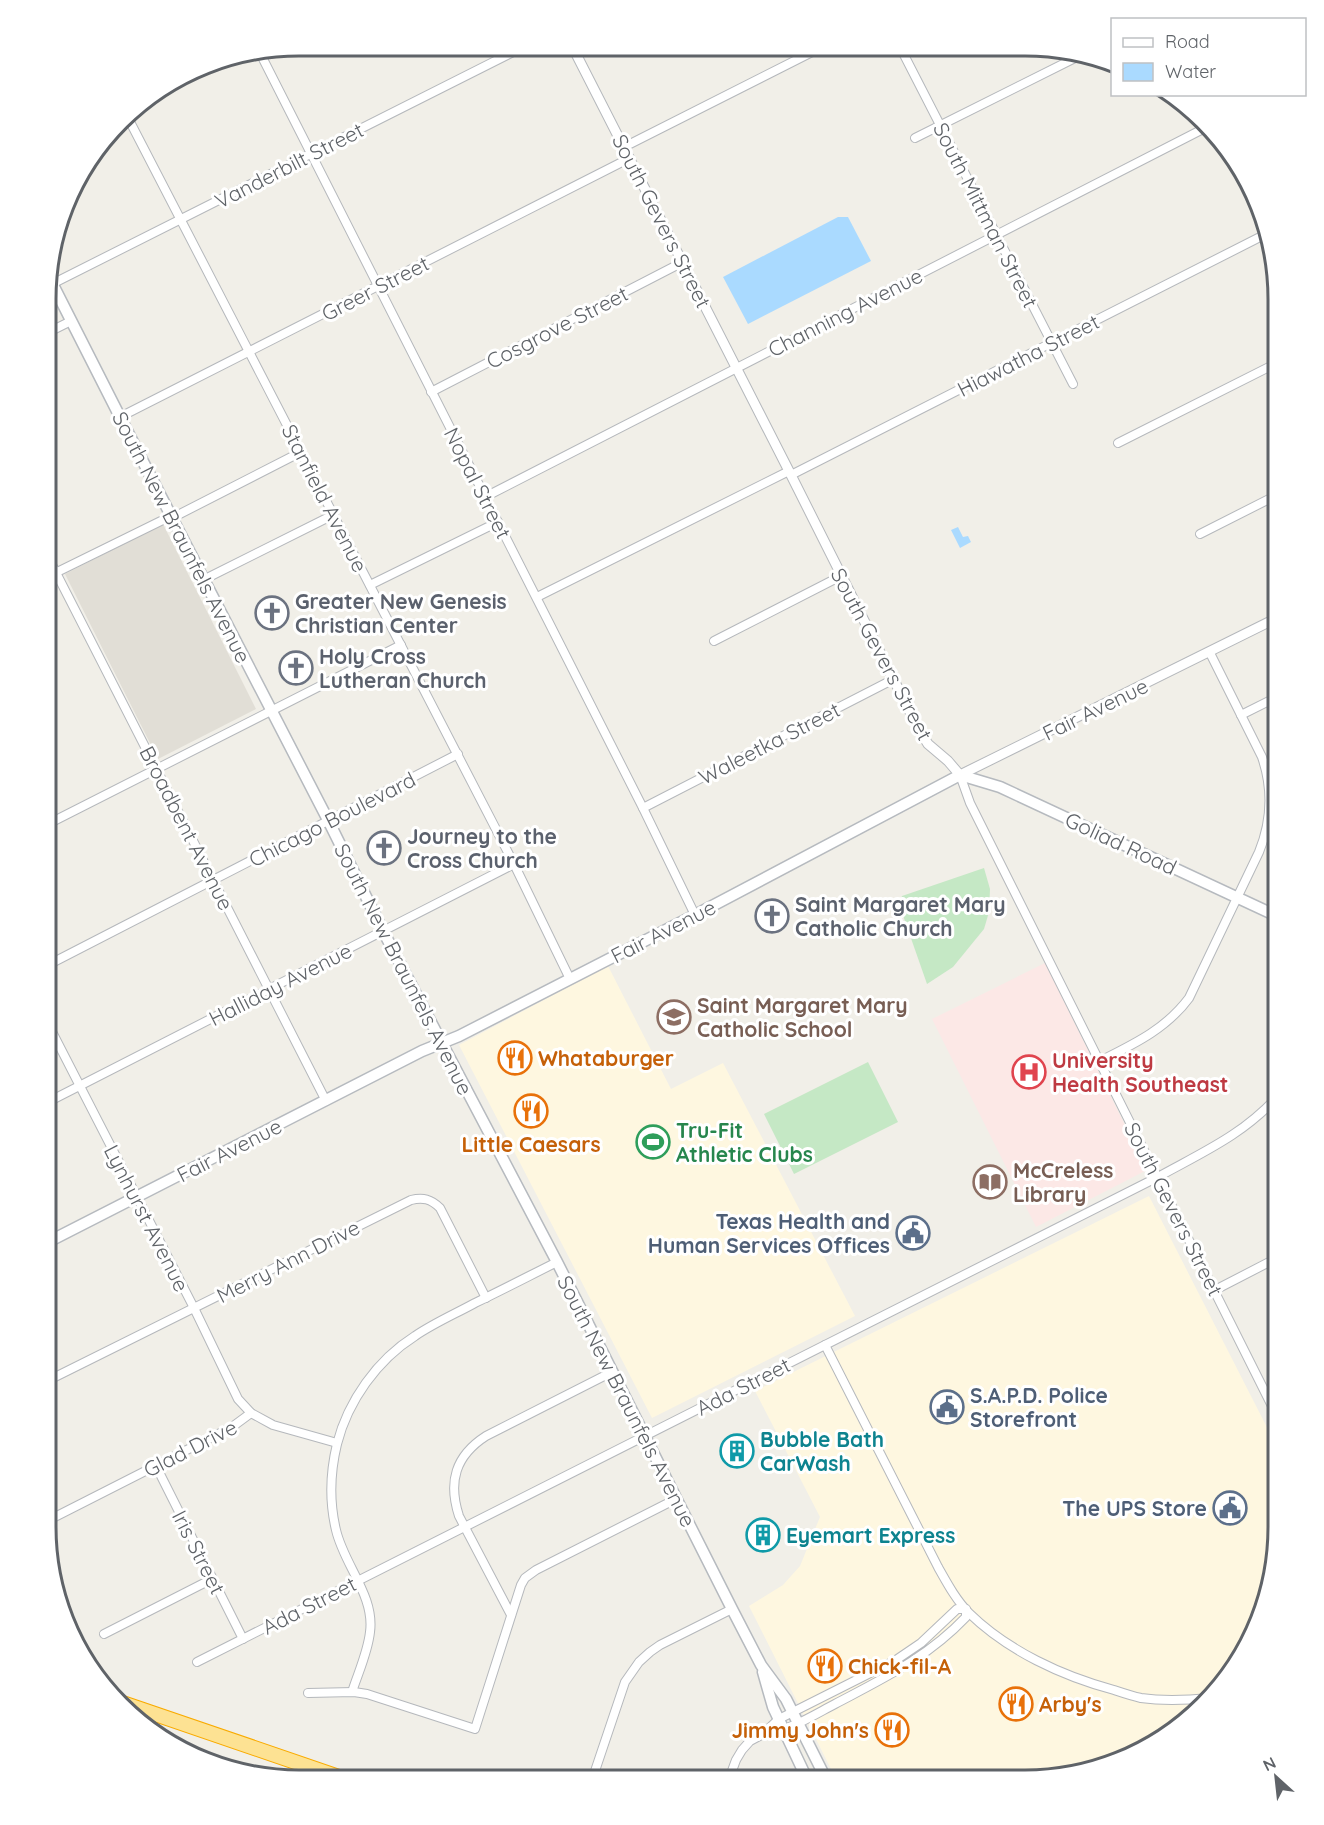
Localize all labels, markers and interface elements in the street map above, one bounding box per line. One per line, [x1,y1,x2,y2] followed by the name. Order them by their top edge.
[1111,18,1306,96] legend
[1165,30,1210,53] text: Road
[1165,60,1216,83] text: Water
[210,116,368,214] street label: Vanderbilt Street
[928,118,1044,312] street label: South Mittman Street
[607,130,717,312] street label: South Gevers Street
[317,250,433,326] street label: Greer Street
[763,262,927,362] street label: Channing Avenue
[482,280,632,374] street label: Cosgrove Street
[953,308,1103,402] street label: Hiawatha Street
[107,407,257,667] street label: South New Braunfels Avenue
[277,420,373,576] street label: Stanfield Avenue
[439,423,517,543] street label: Nopal Street
[826,563,938,745] street label: South Gevers Street
[295,588,507,638] place label: Greater New Genesis Christian Center
[254,595,290,631] church icon: Greater New Genesis Christian Center
[319,643,487,693] place label: Holy Cross Lutheran Church
[278,650,314,686] church icon: Holy Cross Lutheran Church
[1038,672,1152,746] street label: Fair Avenue
[694,696,844,790] street label: Waleetka Street
[134,742,240,914] street label: Broadbent Avenue
[244,766,420,872] street label: Chicago Boulevard
[1061,806,1181,880] street label: Goliad Road
[407,823,557,873] place label: Journey to the Cross Church
[366,830,402,866] church icon: Journey to the Cross Church
[329,839,479,1099] street label: South New Braunfels Avenue
[795,891,1006,941] place label: Saint Margaret Mary Catholic Church
[606,893,720,969] street label: Fair Avenue
[754,898,790,934] church icon: Saint Margaret Mary Catholic Church
[204,937,356,1031] street label: Halliday Avenue
[697,992,908,1042] place label: Saint Margaret Mary Catholic School
[656,999,692,1035] school or university icon: Saint Margaret Mary Catholic School
[497,1040,533,1076] restaurant icon: Whataburger
[538,1045,674,1071] place label: Whataburger
[1052,1047,1228,1097] place label: University Health Southeast
[1011,1054,1047,1090] hospital icon: University Health Southeast
[513,1093,549,1129] restaurant icon: Little Caesars
[172,1112,286,1188] street label: Fair Avenue
[676,1117,813,1167] place label: Tru-Fit Athletic Clubs
[1119,1118,1229,1300] street label: South Gevers Street
[635,1124,671,1160] sports icon: Tru-Fit Athletic Clubs
[461,1131,601,1157] place label: Little Caesars
[99,1140,195,1296] street label: Lynhurst Avenue
[1013,1157,1113,1207] place label: McCreless Library
[972,1164,1008,1200] library icon: McCreless Library
[648,1208,890,1258] place label: Texas Health and Human Services Offices
[212,1214,364,1308] street label: Merry Ann Drive
[895,1215,931,1251] public building icon: Texas Health and Human Services Offices
[552,1271,702,1531] street label: South New Braunfels Avenue
[692,1351,794,1421] street label: Ada Street
[970,1382,1108,1432] place label: S.A.P.D. Police Storefront
[929,1389,965,1425] public building icon: S.A.P.D. Police Storefront
[139,1413,241,1483] street label: Glad Drive
[760,1426,884,1476] place label: Bubble Bath CarWash
[719,1433,755,1469] building icon: Bubble Bath CarWash
[1212,1490,1248,1526] public building icon: The UPS Store
[1062,1495,1207,1521] place label: The UPS Store
[167,1506,231,1598] street label: Iris Street
[745,1517,781,1553] building icon: Eyemart Express
[786,1522,955,1548] place label: Eyemart Express
[258,1570,360,1640] street label: Ada Street
[807,1648,843,1684] restaurant icon: Chick-fil-A
[848,1653,952,1679] place label: Chick-fil-A
[998,1686,1034,1722] restaurant icon: Arby's
[1039,1691,1102,1717] place label: Arby's
[874,1712,910,1748] restaurant icon: Jimmy John's
[732,1717,869,1743] place label: Jimmy John's
[1246,1747,1306,1807] north arrow
[1259,1752,1279,1775] text: N

